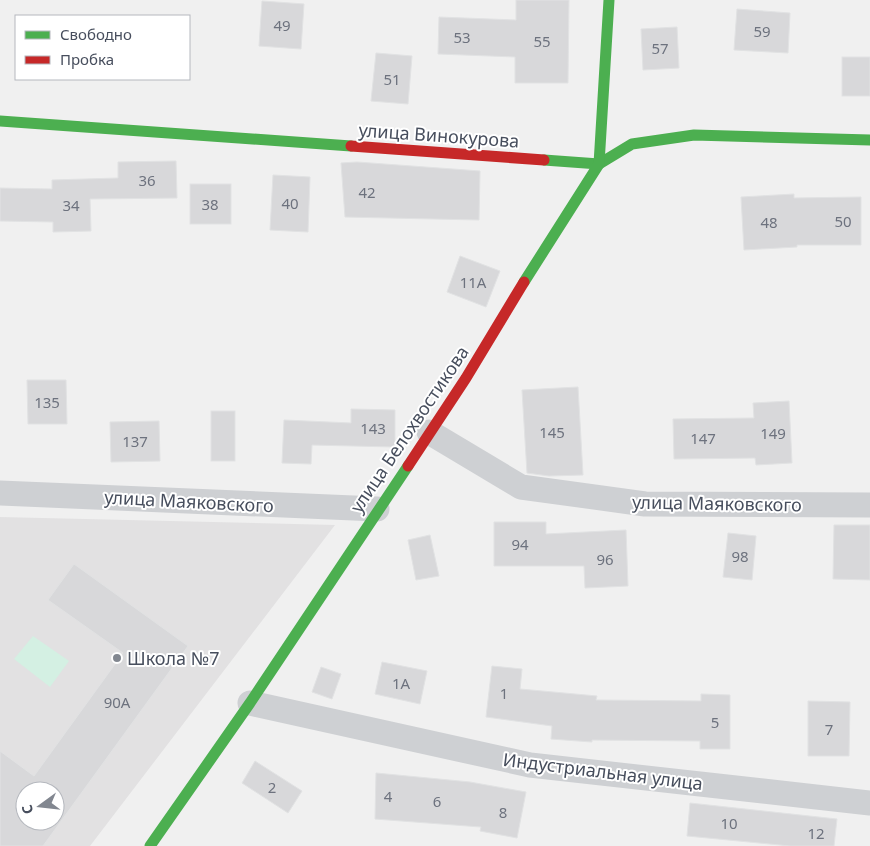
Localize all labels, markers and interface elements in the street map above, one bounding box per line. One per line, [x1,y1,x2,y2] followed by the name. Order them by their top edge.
[15,15,190,80] legend
[273,15,291,35] house number: 49
[753,21,771,41] house number: 59
[60,24,132,44] text: Свободно
[453,27,471,47] house number: 53
[533,31,551,51] house number: 55
[651,38,669,58] house number: 57
[60,49,114,69] text: Пробка
[383,69,401,89] house number: 51
[358,117,520,153] street label: улица Винокурова
[138,170,156,190] house number: 36
[358,182,376,202] house number: 42
[281,193,299,213] house number: 40
[201,194,219,214] house number: 38
[62,195,80,215] house number: 34
[834,211,852,231] house number: 50
[760,212,778,232] house number: 48
[460,272,487,292] house number: 11А
[344,341,474,517] street label: улица Белохвостикова
[34,392,60,412] house number: 135
[360,418,386,438] house number: 143
[539,422,565,442] house number: 145
[760,423,786,443] house number: 149
[690,428,716,448] house number: 147
[122,431,148,451] house number: 137
[104,485,274,517] street label: улица Маяковского
[632,490,802,516] street label: улица Маяковского
[511,534,529,554] house number: 94
[731,546,749,566] house number: 98
[596,549,614,569] house number: 96
[127,646,219,670] place label: Школа №7
[111,652,123,664] marker: Школа №7
[392,673,411,693] house number: 1А
[500,683,508,703] house number: 1
[104,692,131,712] house number: 90А
[711,712,719,732] house number: 5
[825,719,833,739] house number: 7
[502,747,704,795] street label: Индустриальная улица
[268,777,276,797] house number: 2
[15,781,65,831] north arrow
[384,786,393,806] house number: 4
[433,791,441,811] house number: 6
[499,802,507,822] house number: 8
[17,803,37,816] text: С
[720,813,738,833] house number: 10
[807,823,825,843] house number: 12

